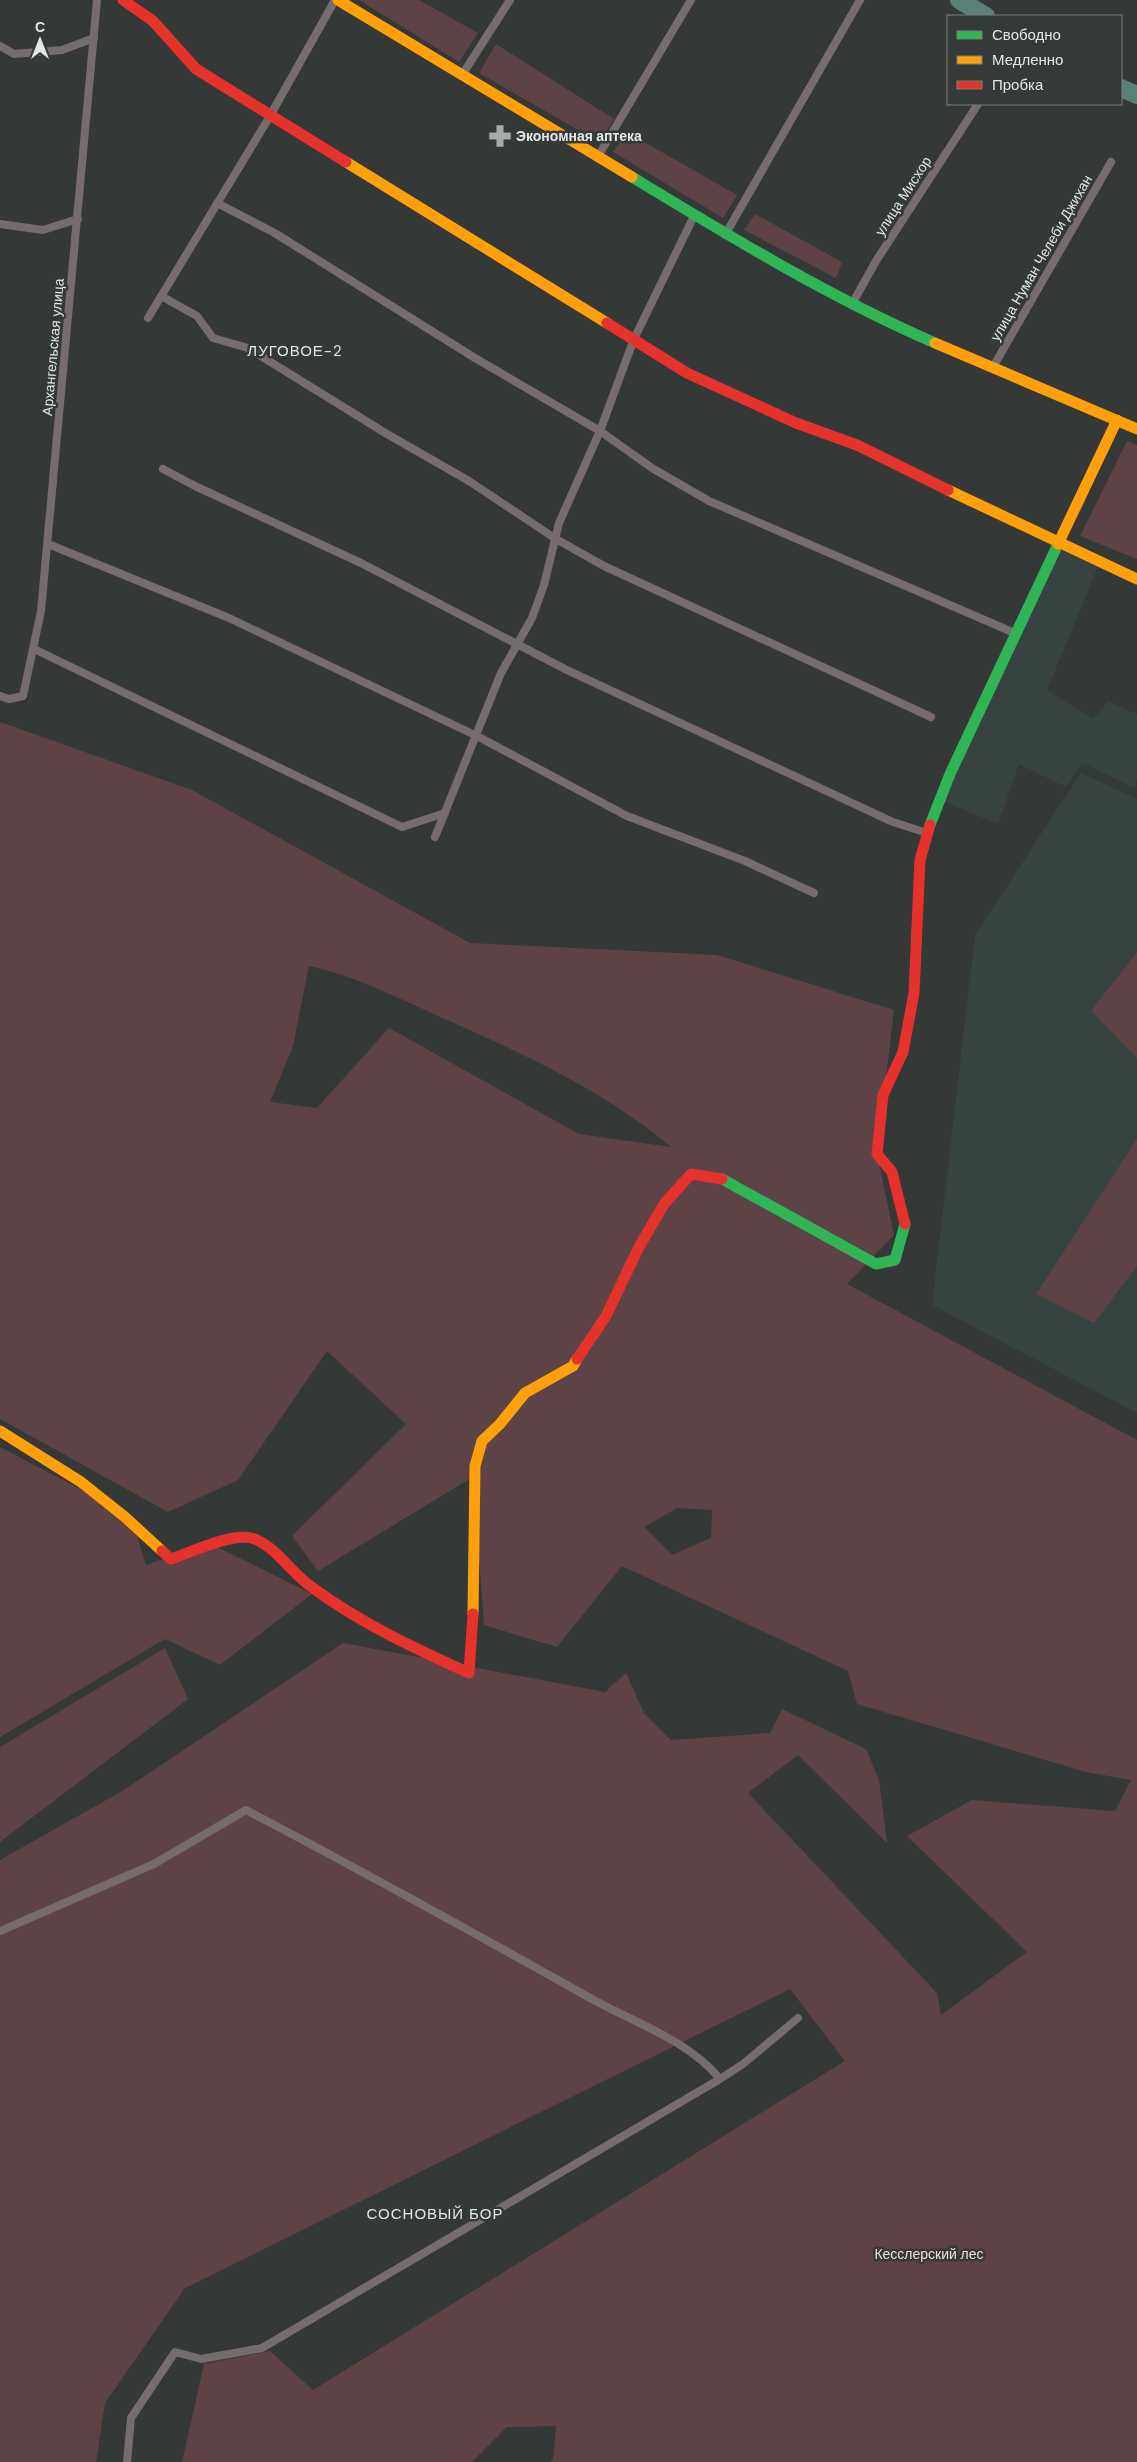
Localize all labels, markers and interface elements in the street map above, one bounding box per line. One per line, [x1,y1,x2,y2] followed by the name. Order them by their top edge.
[15,15,65,65] north arrow
[947,15,1122,105] legend
[35,18,45,36] text: С
[992,25,1061,45] text: Свободно
[992,50,1063,70] text: Медленно
[992,75,1044,95] text: Пробка
[487,123,513,149] pharmacy icon: Экономная аптека
[516,127,642,145] place label: Экономная аптека
[871,153,935,239] street label: улица Мисхор
[986,172,1096,344] street label: улица Нуман Челеби Джихан
[38,277,68,416] street label: Архангельская улица
[247,341,343,361] district label: ЛУГОВОЕ-2
[367,2204,503,2224] district label: СОСНОВЫЙ БОР
[874,2245,984,2263] park label: Кесслерский лес

